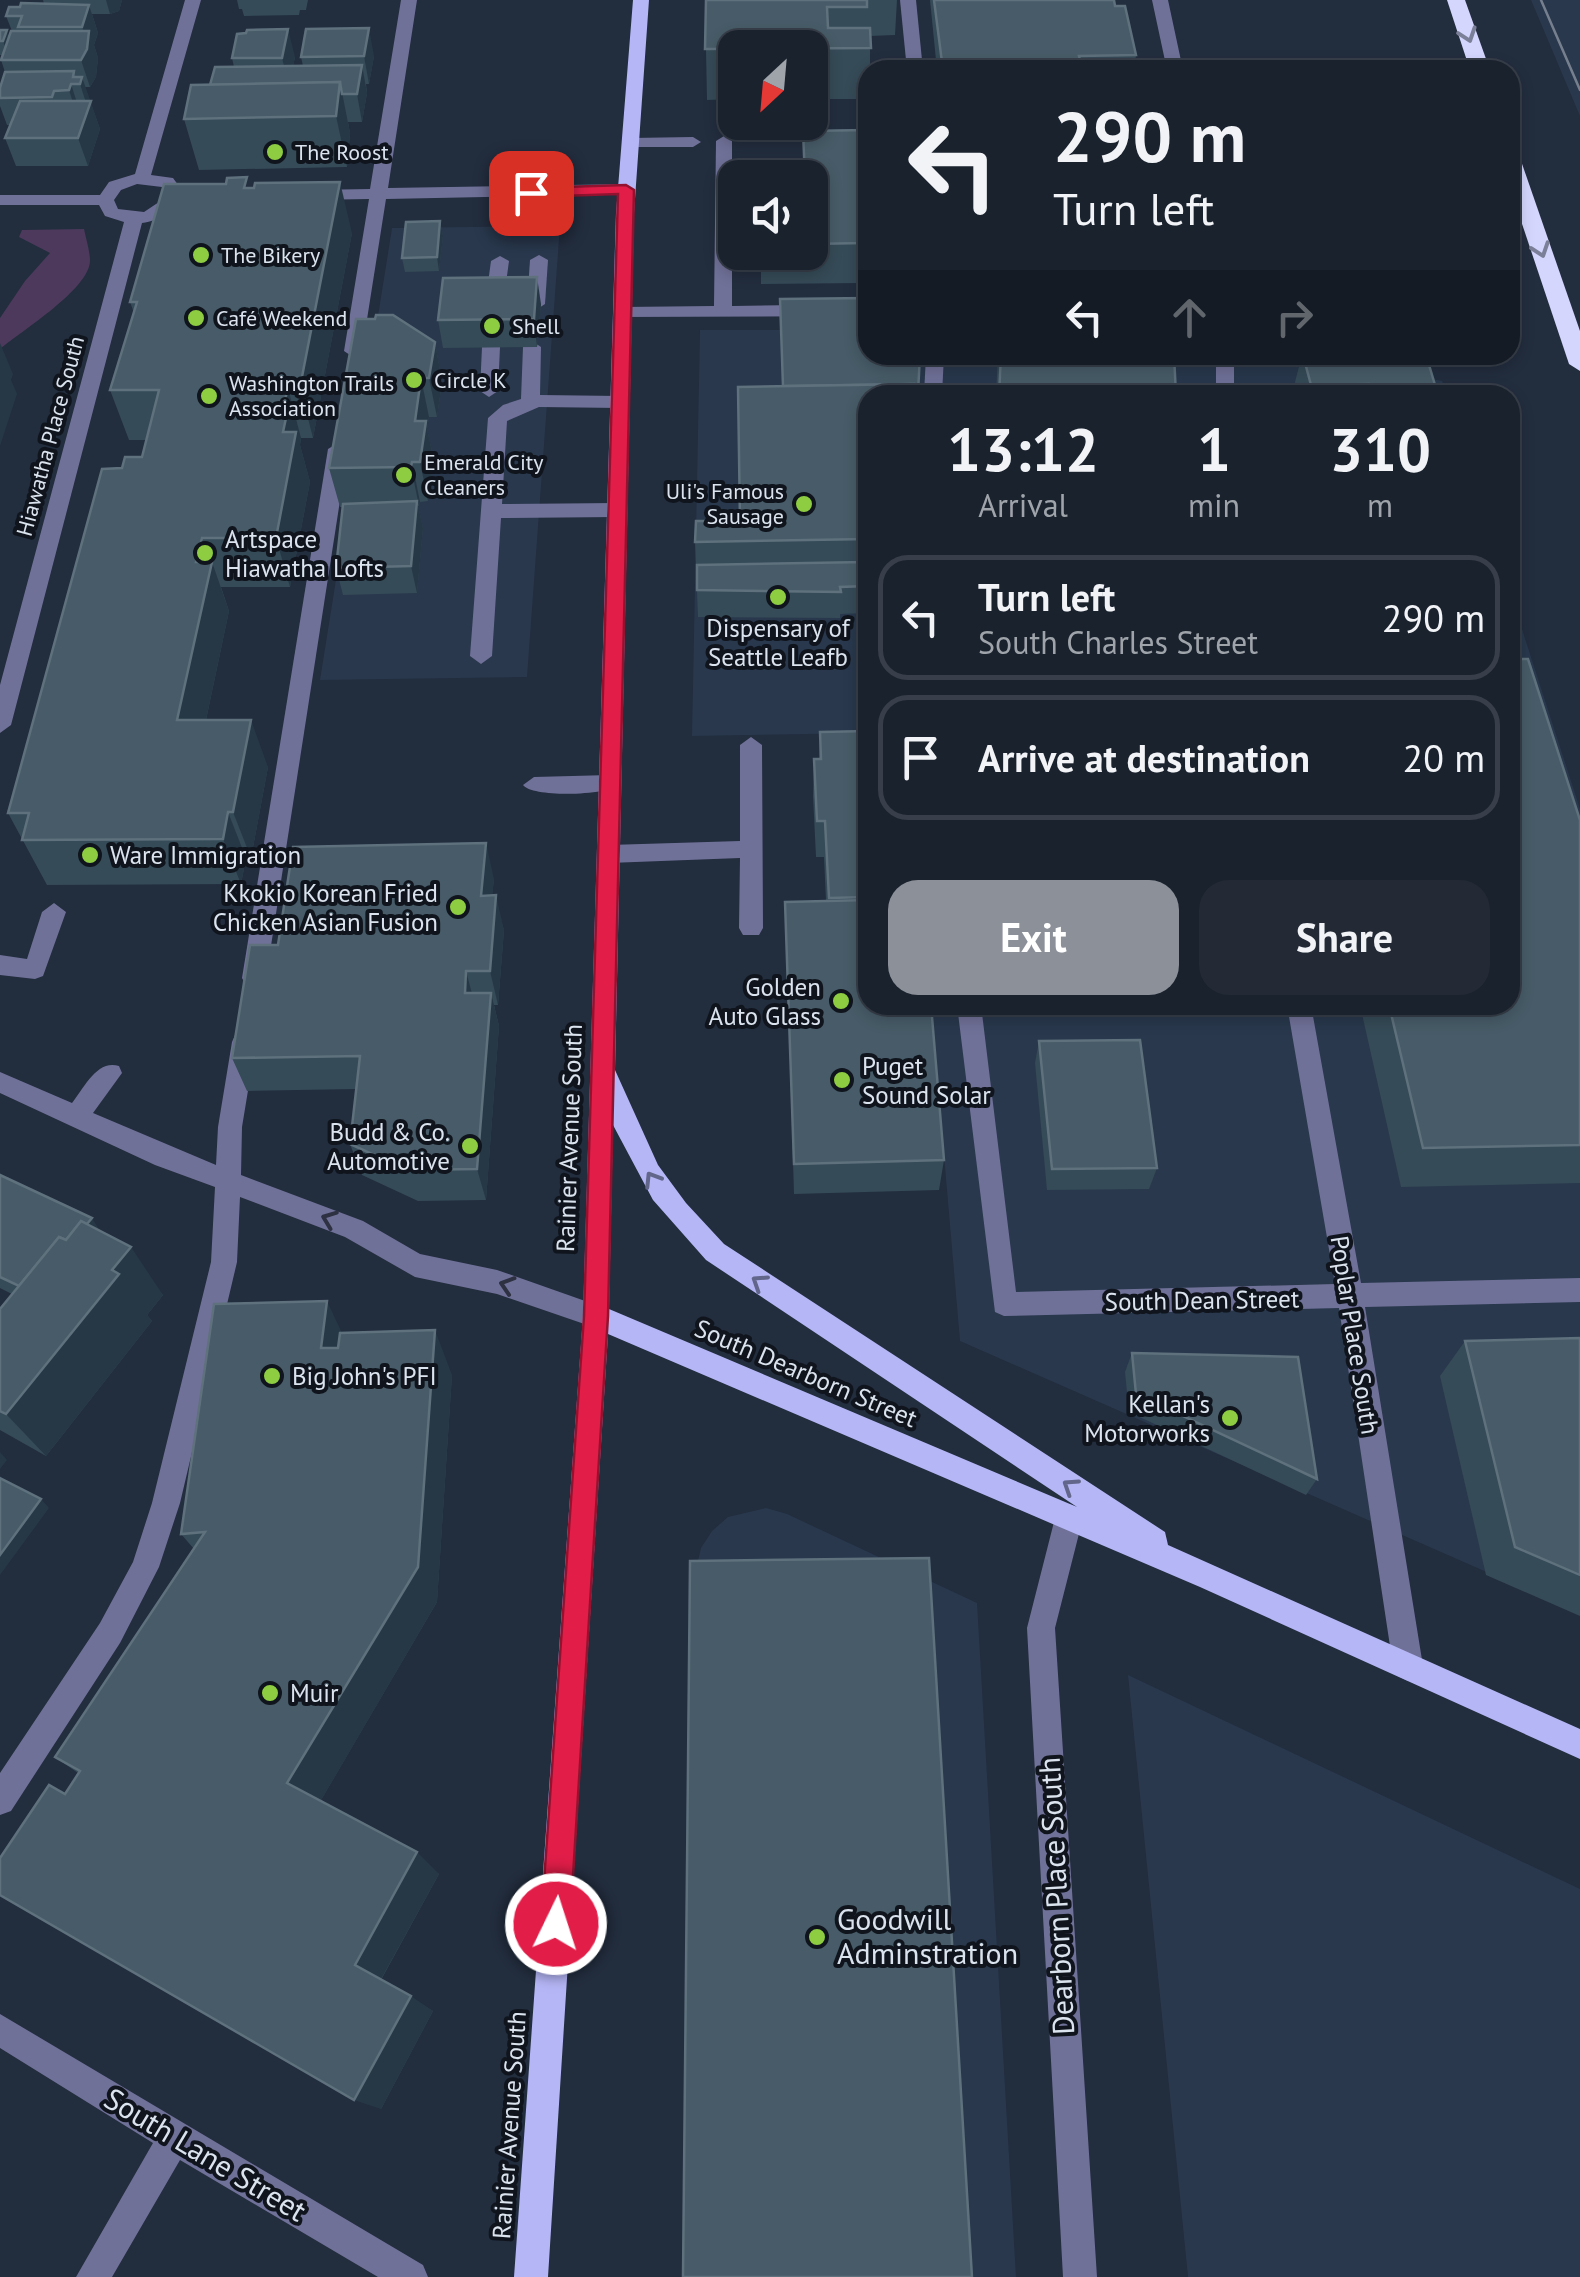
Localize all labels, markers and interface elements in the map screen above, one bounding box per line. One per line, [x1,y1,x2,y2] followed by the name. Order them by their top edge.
[1457,26,1477,43] one-way arrow
[718,30,828,140] north arrow
[718,30,828,270] map controls
[1053,91,1246,181] text: 290 m
[888,100,1018,230] icon: left
[295,138,389,166] place label: The Roost
[264,141,286,163] marker: The Roost
[489,151,574,236] pin
[718,160,828,270] button: sound
[504,166,559,221] icon: arrive
[1053,179,1214,237] text: Turn left
[221,241,321,269] place label: The Bikery
[1530,241,1550,258] one-way arrow
[190,244,212,266] marker: The Bikery
[1057,290,1112,345] icon: left
[1162,290,1217,345] icon: ahead
[1267,290,1322,345] icon: right
[216,304,347,332] place label: Café Weekend
[185,307,207,329] marker: Café Weekend
[512,312,560,340] place label: Shell
[481,315,503,337] marker: Shell
[10,333,90,539] street label: Hiawatha Place South
[434,366,507,394] place label: Circle K
[229,369,394,422] place label: Washington Trails Association
[403,369,425,391] marker: Circle K
[198,385,220,407] marker: Washington Trails Association
[947,410,1099,488] text: 13:12
[1197,410,1231,488] text: 1
[1329,410,1431,488] text: 310
[424,448,544,501] place label: Emerald City Cleaners
[393,464,415,486] marker: Emerald City Cleaners
[666,477,784,530] place label: Uli's Famous Sausage
[978,484,1068,526] text: Arrival
[1188,484,1240,526] text: min
[1367,484,1393,526] text: m
[793,493,815,515] marker: Uli's Famous Sausage
[225,523,384,584] place label: Artspace Hiawatha Lofts
[194,542,216,564] marker: Artspace Hiawatha Lofts
[978,572,1115,621] text: Turn left
[767,586,789,608] marker: Dispensary of Seattle Leafb
[893,590,948,645] icon: left
[1382,593,1485,642] text: 290 m
[706,612,851,673] place label: Dispensary of Seattle Leafb
[978,621,1258,663] text: South Charles Street
[893,730,948,785] icon: arrive
[978,733,1310,782] text: Arrive at destination
[1403,733,1485,782] text: 20 m
[110,839,301,871] place label: Ware Immigration
[79,844,101,866] marker: Ware Immigration
[213,877,438,938] place label: Kkokio Korean Fried Chicken Asian Fusion
[888,880,1179,995] button: Exit
[1199,880,1490,995] button: Share
[447,896,469,918] marker: Kkokio Korean Fried Chicken Asian Fusion
[709,971,821,1032] place label: Golden Auto Glass
[830,990,852,1012] marker: Golden Auto Glass
[549,1023,589,1253] street label: Rainier Avenue South
[862,1050,991,1111] place label: Puget Sound Solar
[831,1069,853,1091] marker: Puget Sound Solar
[327,1116,450,1177] place label: Budd & Co. Automotive
[459,1135,481,1157] marker: Budd & Co. Automotive
[645,1172,664,1190] one-way arrow
[321,1211,338,1231] one-way arrow
[1323,1233,1387,1437] street label: Poplar Place South
[752,1276,770,1295] one-way arrow
[499,1277,516,1297] one-way arrow
[1104,1282,1300,1318] street label: South Dean Street
[690,1312,923,1435] street label: South Dearborn Street
[292,1360,437,1392] place label: Big John's PFI
[261,1365,283,1387] marker: Big John's PFI
[1084,1388,1210,1449] place label: Kellan's Motorworks
[1219,1407,1241,1429] marker: Kellan's Motorworks
[1062,1479,1080,1498] one-way arrow
[290,1677,339,1709] place label: Muir
[259,1682,281,1704] marker: Muir
[1029,1756,1082,2036] street label: Dearborn Place South
[504,1872,608,1976] position arrow
[837,1899,1018,1972] place label: Goodwill Adminstration
[806,1926,828,1948] marker: Goodwill Adminstration
[485,2010,533,2240] street label: Rainier Avenue South
[98,2078,314,2229] street label: South Lane Street

